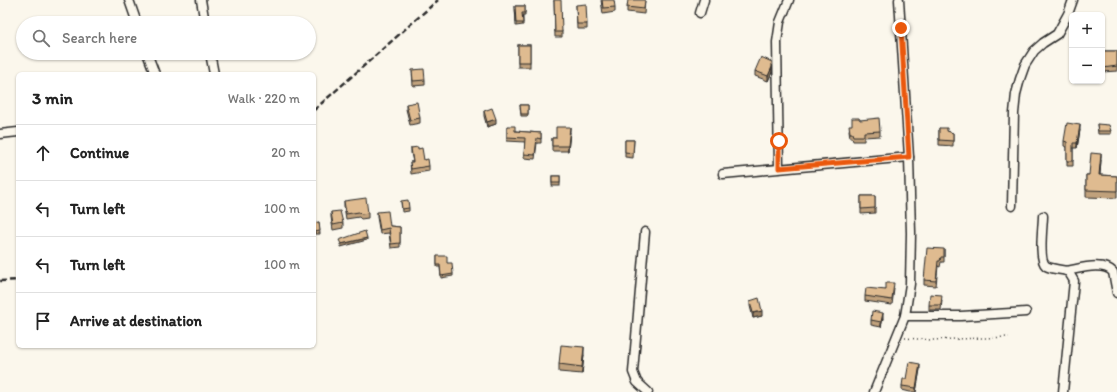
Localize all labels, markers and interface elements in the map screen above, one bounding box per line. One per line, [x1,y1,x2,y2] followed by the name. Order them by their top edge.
[1069,12,1105,84] map controls
[1069,12,1105,48] button: +
[16,16,316,60] search box
[892,19,910,37] route end
[30,27,52,49] icon: search
[62,29,137,47] text: Search here
[1069,48,1105,84] button: −
[32,88,73,108] text: 3 min
[228,91,300,106] text: Walk · 220 m
[770,132,788,150] route start
[32,142,54,164] icon: ahead
[70,144,129,162] text: Continue
[271,145,300,160] text: 20 m
[32,198,54,220] icon: left
[70,200,125,218] text: Turn left
[264,201,300,216] text: 100 m
[32,254,54,276] icon: left
[70,256,125,274] text: Turn left
[264,257,300,272] text: 100 m
[32,310,54,332] icon: arrive
[70,312,202,330] text: Arrive at destination

